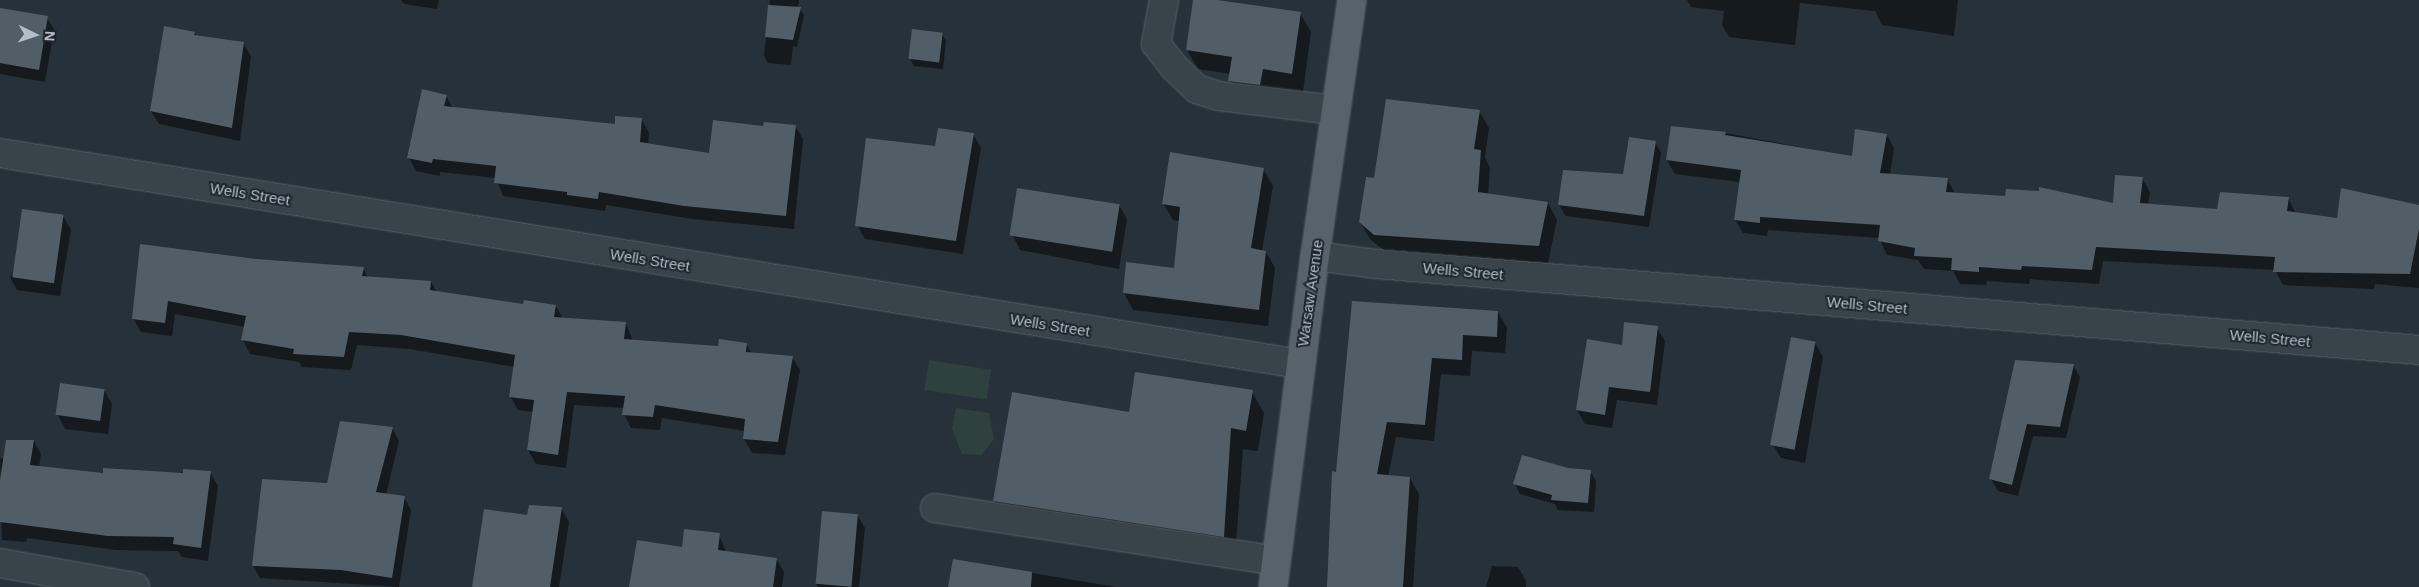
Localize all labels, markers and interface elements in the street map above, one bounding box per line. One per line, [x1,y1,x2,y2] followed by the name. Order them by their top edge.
[10,10,60,60] north arrow
[42,30,58,42] text: N
[209,179,291,209] street label: Wells Street
[1294,238,1326,348] street label: Warsaw Avenue
[609,245,691,275] street label: Wells Street
[1422,259,1504,283] street label: Wells Street
[1826,293,1908,317] street label: Wells Street
[1009,310,1091,340] street label: Wells Street
[2229,326,2311,350] street label: Wells Street

